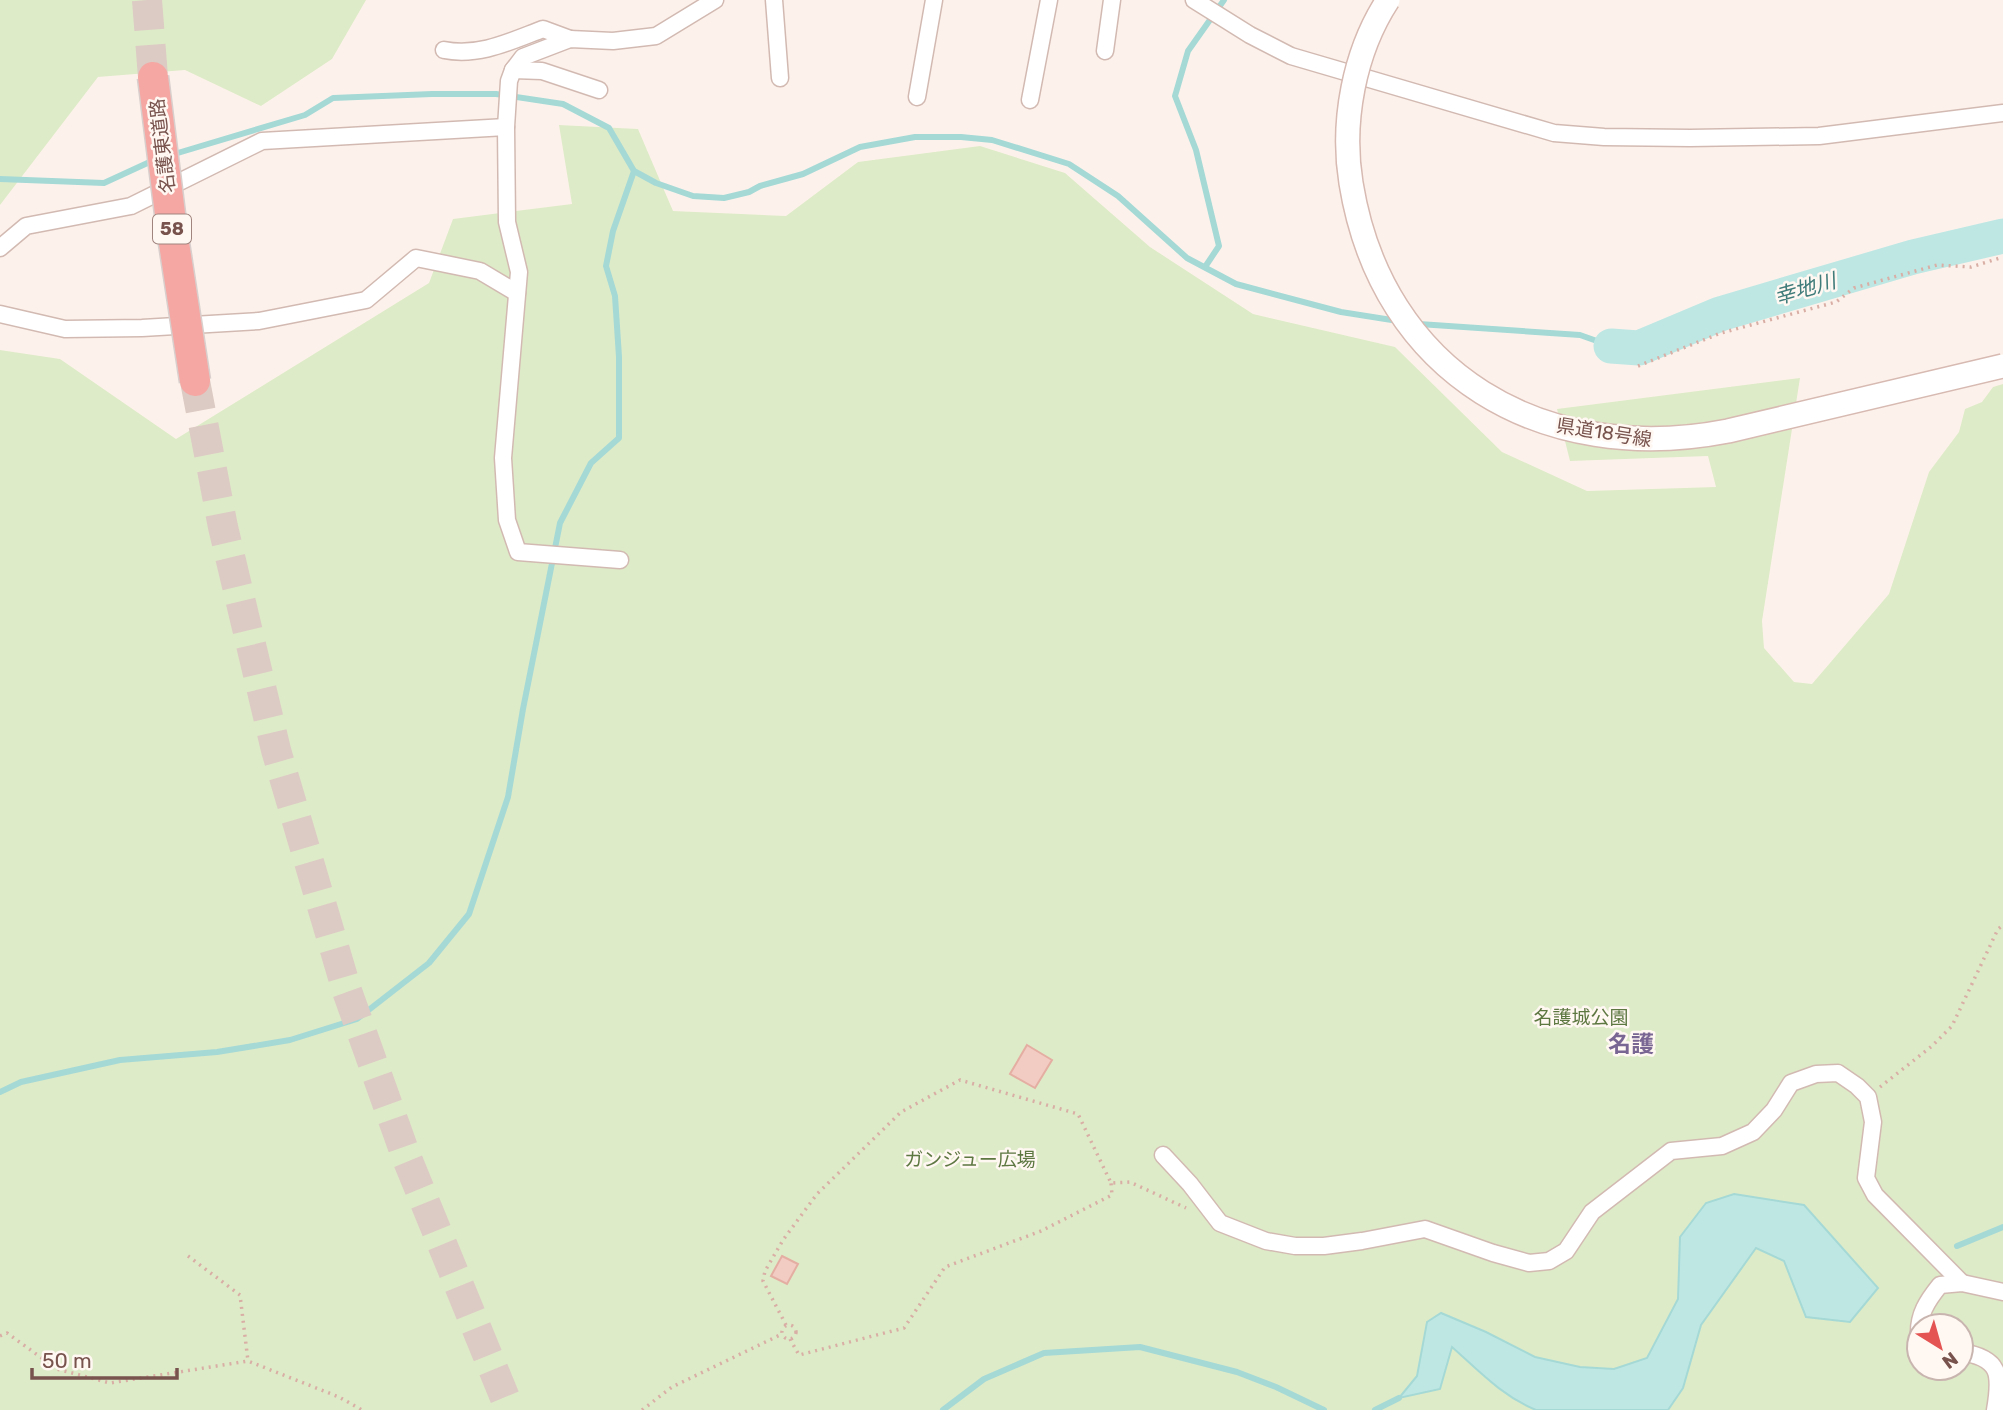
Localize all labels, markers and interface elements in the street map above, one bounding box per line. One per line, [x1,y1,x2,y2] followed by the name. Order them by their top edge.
[145,97,180,194] street label: 名護東道路
[153,214,191,244] road number: 58
[1771,267,1841,309] water label: 幸地川
[1555,414,1653,451] street label: 県道18号線
[1533,1006,1629,1029] park label: 名護城公園
[1608,1030,1654,1058] district label: 名護
[904,1148,1036,1171] park label: ガンジュー広場
[1905,1312,1975,1382] north arrow
[32,1336,177,1380] scale bar
[1938,1347,1962,1373] text: N
[42,1348,92,1373] text: 50 m

